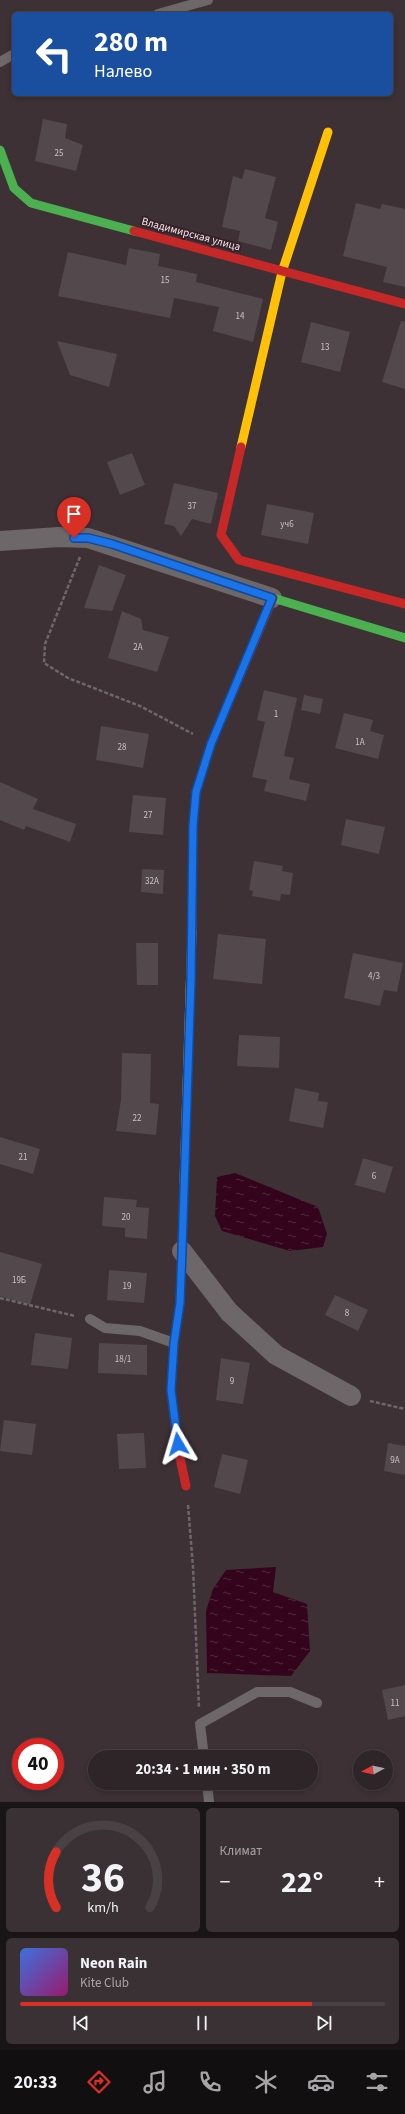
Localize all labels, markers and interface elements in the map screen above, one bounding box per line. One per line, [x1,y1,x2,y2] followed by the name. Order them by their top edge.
[94,22,168,62] text: 280 m
[28,28,80,80] icon: left
[94,59,152,84] text: Налево
[55,147,64,160] house number: 25
[140,214,242,254] street label: Владимирская улица
[161,274,170,287] house number: 15
[236,310,245,323] house number: 14
[321,341,330,354] house number: 13
[57,497,91,538] pin
[188,500,197,513] house number: 37
[63,503,85,525] icon: arrive
[280,518,294,531] house number: уч6
[133,641,143,654] house number: 2А
[274,708,278,721] house number: 1
[355,736,365,749] house number: 1А
[118,741,127,754] house number: 28
[144,809,153,822] house number: 27
[145,875,159,888] house number: 32А
[368,970,381,983] house number: 4/3
[133,1112,142,1125] house number: 22
[19,1151,27,1164] house number: 21
[372,1170,377,1183] house number: 6
[122,1211,131,1224] house number: 20
[12,1274,26,1287] house number: 19Б
[123,1280,132,1293] house number: 19
[345,1307,350,1320] house number: 8
[115,1353,131,1366] house number: 18/1
[230,1375,235,1388] house number: 9
[157,1423,199,1465] position arrow
[390,1454,400,1467] house number: 9А
[391,1697,399,1710] house number: 11
[12,1738,64,1790] speed limit sign: 40
[353,1750,393,1790] north arrow
[353,1750,393,1790] map controls
[135,1759,271,1780] text: 20:34 · 1 мин · 350 m
[220,1842,262,1860] text: Климат
[81,1848,125,1908] text: 36
[281,1861,324,1904] text: 22°
[220,1866,230,1898] text: −
[374,1866,385,1898] text: +
[87,1897,119,1918] text: km/h
[80,1953,147,1974] text: Neon Rain
[80,1974,129,1992] text: Kite Club
[70,2012,92,2034] icon: previous
[191,2012,213,2034] icon: pause
[313,2012,335,2034] icon: next
[85,2068,113,2096] icon: directions
[141,2068,169,2096] icon: music
[196,2068,224,2096] icon: phone
[252,2068,280,2096] icon: climate
[307,2068,335,2096] icon: car
[363,2068,391,2096] icon: filters
[14,2070,57,2095] text: 20:33

